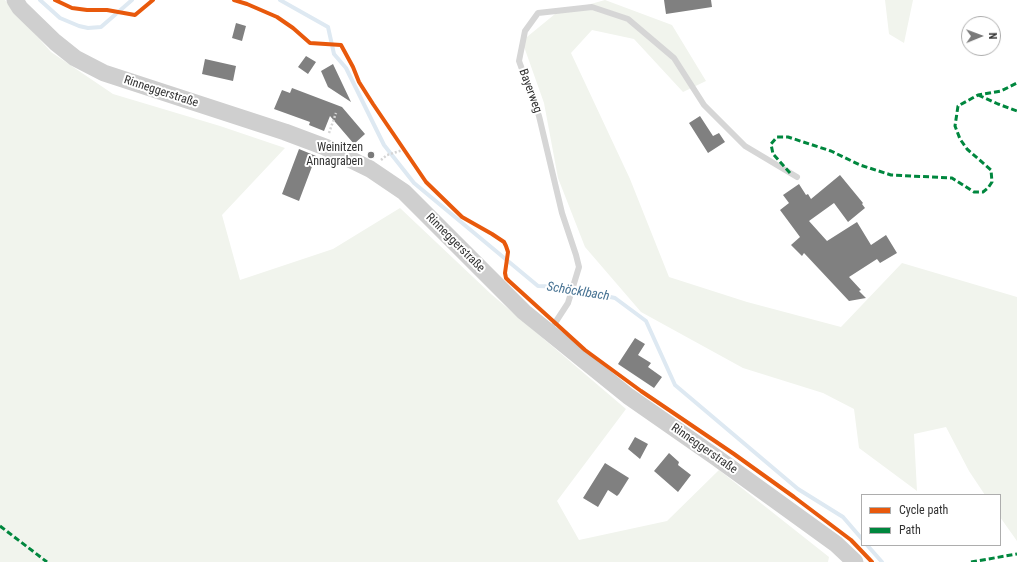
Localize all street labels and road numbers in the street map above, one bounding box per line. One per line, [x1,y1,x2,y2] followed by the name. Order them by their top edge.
[515,67,545,115] street label: Bayerweg
[122,73,200,111] street label: Rinneggerstraße
[422,210,488,276] street label: Rinneggerstraße
[668,421,740,477] street label: Rinneggerstraße

